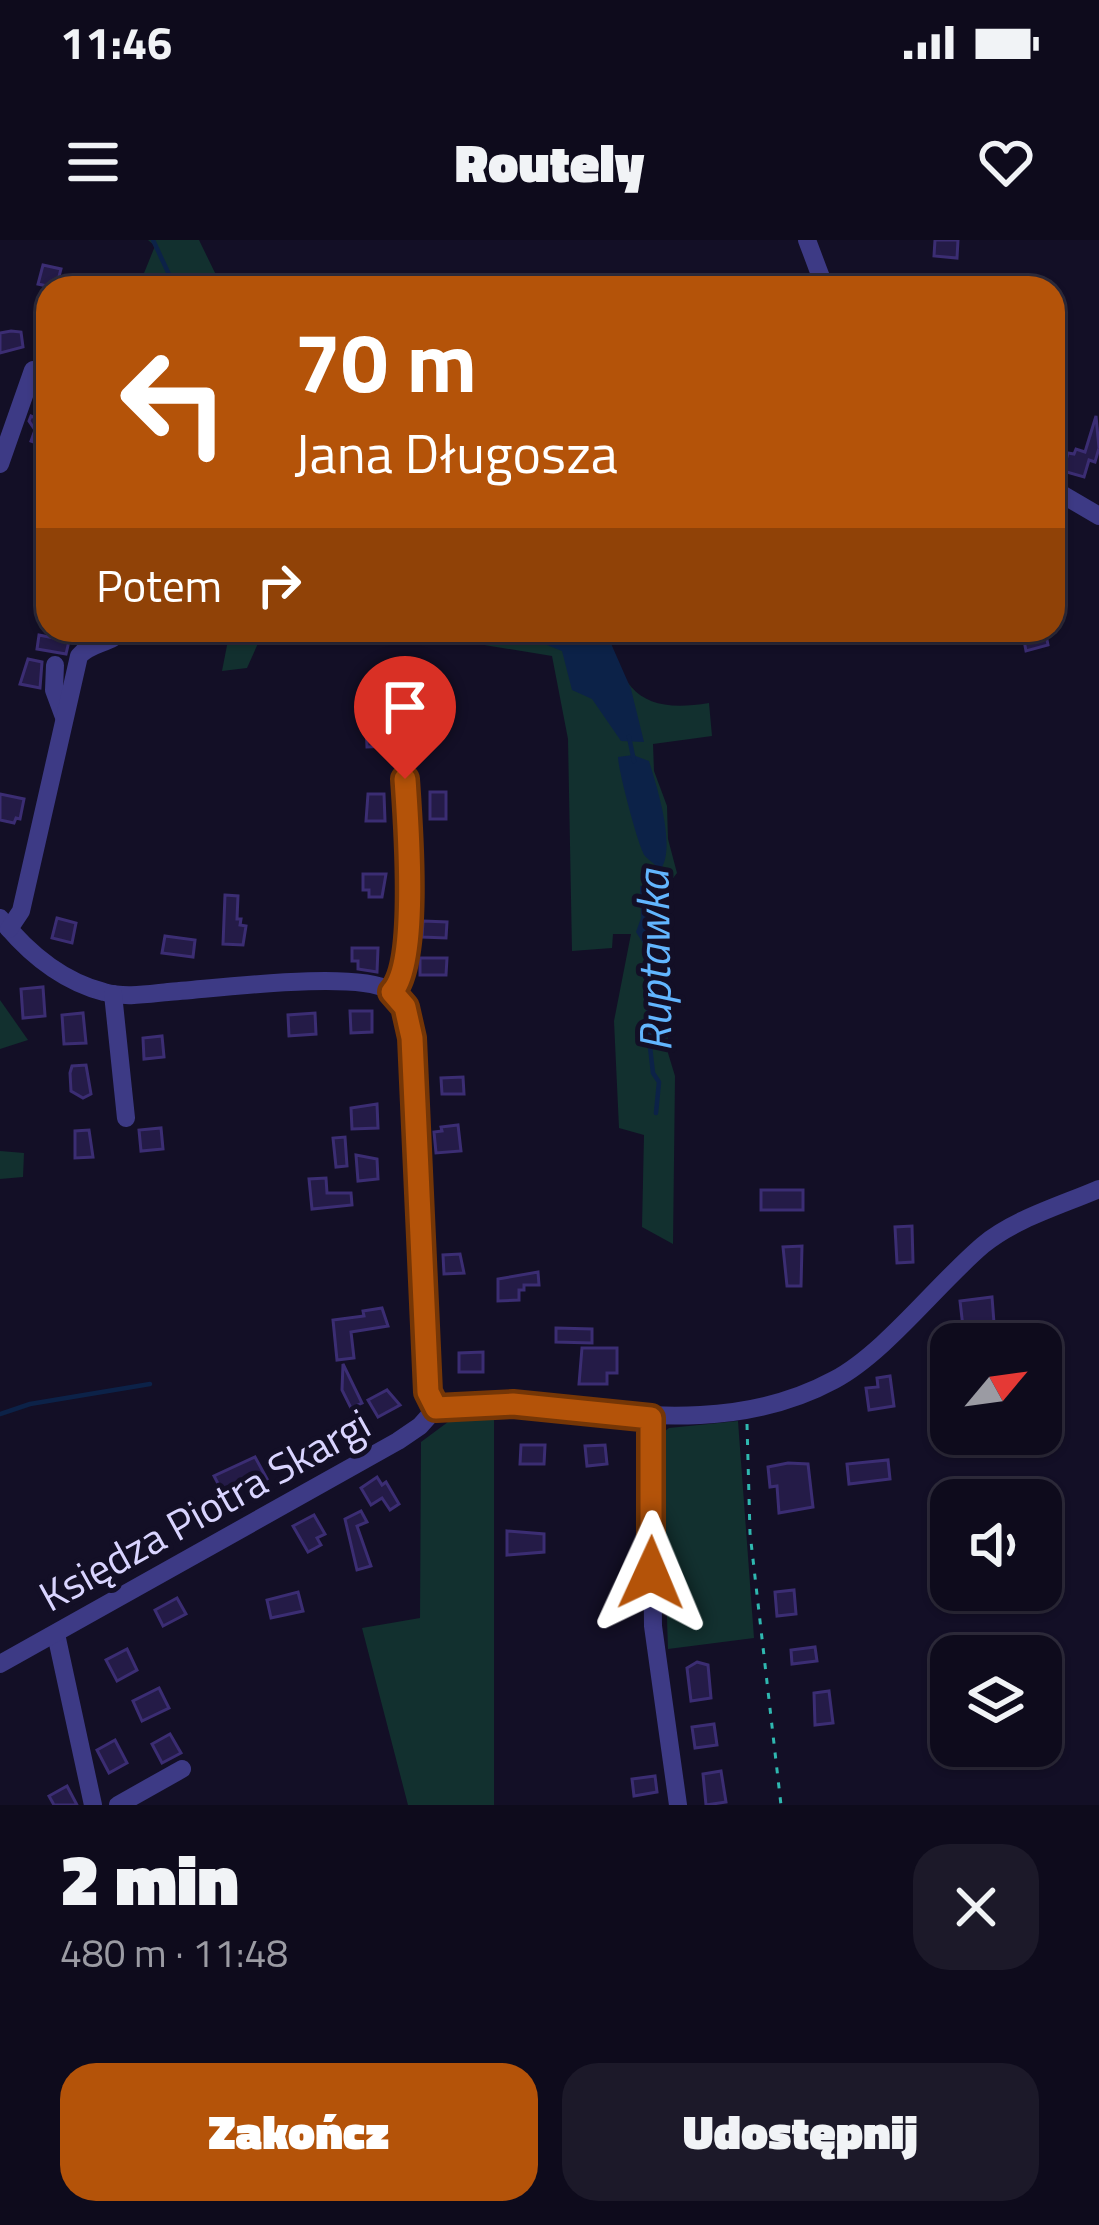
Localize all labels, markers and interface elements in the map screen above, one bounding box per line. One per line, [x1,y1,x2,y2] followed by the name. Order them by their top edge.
[60,8,172,76] text: 11:46
[455,121,644,203] text: Routely
[60,129,126,195] icon: menu
[973,129,1039,195] icon: heart
[294,297,477,425] text: 70 m
[96,324,252,480] icon: left
[294,412,618,494] text: Jana Długosza
[96,551,222,619] text: Potem
[246,552,312,618] icon: right
[354,656,456,779] pin
[372,674,438,740] icon: arrive
[617,867,689,1052] water label: Ruptawka
[930,1323,1062,1455] north arrow
[930,1323,1062,1767] map controls
[27,1391,381,1627] street label: Księdza Piotra Skargi
[930,1479,1062,1611] button: sound
[588,1510,714,1636] position arrow
[930,1635,1062,1767] button: layers
[60,1823,239,1933] text: 2 min
[913,1844,1039,1970] button: close
[60,1923,288,1982] text: 480 m · 11:48
[60,2063,538,2201] button: Zakończ
[562,2063,1039,2201] button: Udostępnij

